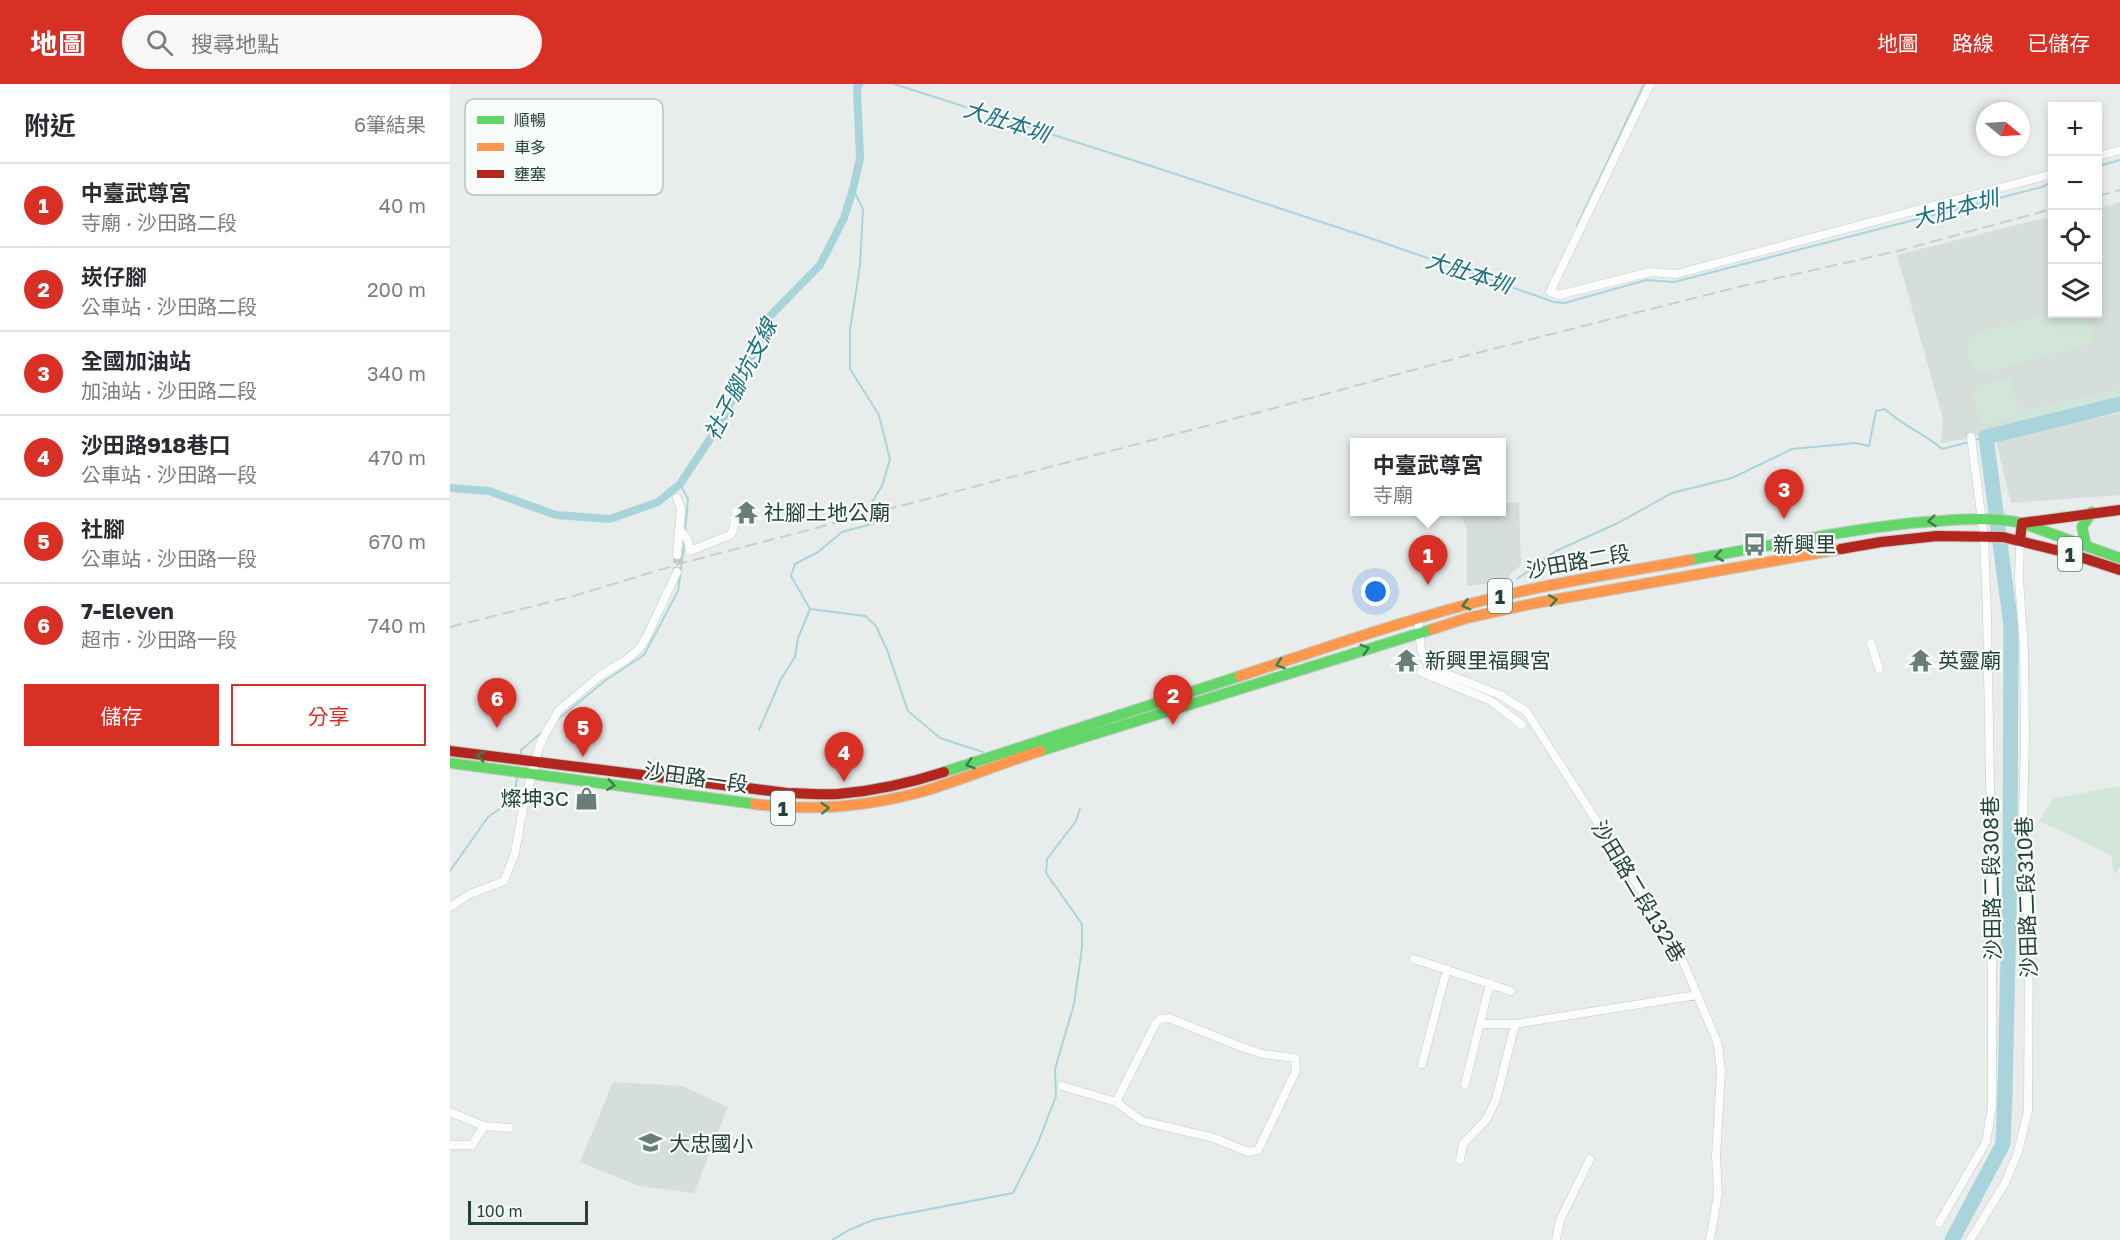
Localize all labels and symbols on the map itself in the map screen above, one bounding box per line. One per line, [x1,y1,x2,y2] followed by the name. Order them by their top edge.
[961,95,1056,148] water label: 大肚本圳
[465,99,663,195] legend
[1976,102,2030,156] north arrow
[514,110,546,130] text: 順暢
[514,137,546,157] text: 車多
[514,164,546,184] text: 壅塞
[1909,183,2004,232] water label: 大肚本圳
[1423,246,1518,299] water label: 大肚本圳
[698,311,783,444] water label: 社子腳坑支線
[1764,470,1804,519] pin: 3
[733,499,759,525] temple icon: 社腳土地公廟
[764,499,890,525] place label: 社腳土地公廟
[1928,514,1937,527] one-way arrow
[1742,531,1768,557] bus stop icon: 新興里
[1773,531,1836,557] place label: 新興里
[1408,536,1448,585] pin: 1
[2058,537,2082,571] road number: 1
[1524,539,1632,583] street label: 沙田路二段
[1714,549,1724,562] one-way arrow
[1361,577,1390,606] your location
[1488,579,1512,613] road number: 1
[1548,594,1558,606] one-way arrow
[1461,598,1471,611] one-way arrow
[1359,644,1370,657] one-way arrow
[1394,647,1420,673] temple icon: 新興里福興宮
[1425,647,1551,673] place label: 新興里福興宮
[1907,647,1933,673] temple icon: 英靈廟
[1938,647,2001,673] place label: 英靈廟
[1275,656,1286,669] one-way arrow
[1154,676,1192,725] pin: 2
[478,678,516,728] pin: 6
[564,708,602,757] pin: 5
[824,732,864,782] pin: 4
[476,750,486,762] one-way arrow
[642,757,750,797] street label: 沙田路一段
[965,757,976,769] one-way arrow
[606,778,616,791] one-way arrow
[500,785,569,811] place label: 燦坤3C
[574,785,600,811] shop icon: 燦坤3C
[771,791,795,825] road number: 1
[1977,796,2005,960] street label: 沙田路二段308巷
[821,801,830,814] one-way arrow
[1586,815,1692,967] street label: 沙田路二段132巷
[2010,816,2042,978] street label: 沙田路二段310巷
[638,1130,664,1156] school or university icon: 大忠國小
[669,1130,753,1156] place label: 大忠國小
[468,1198,588,1226] scale bar

